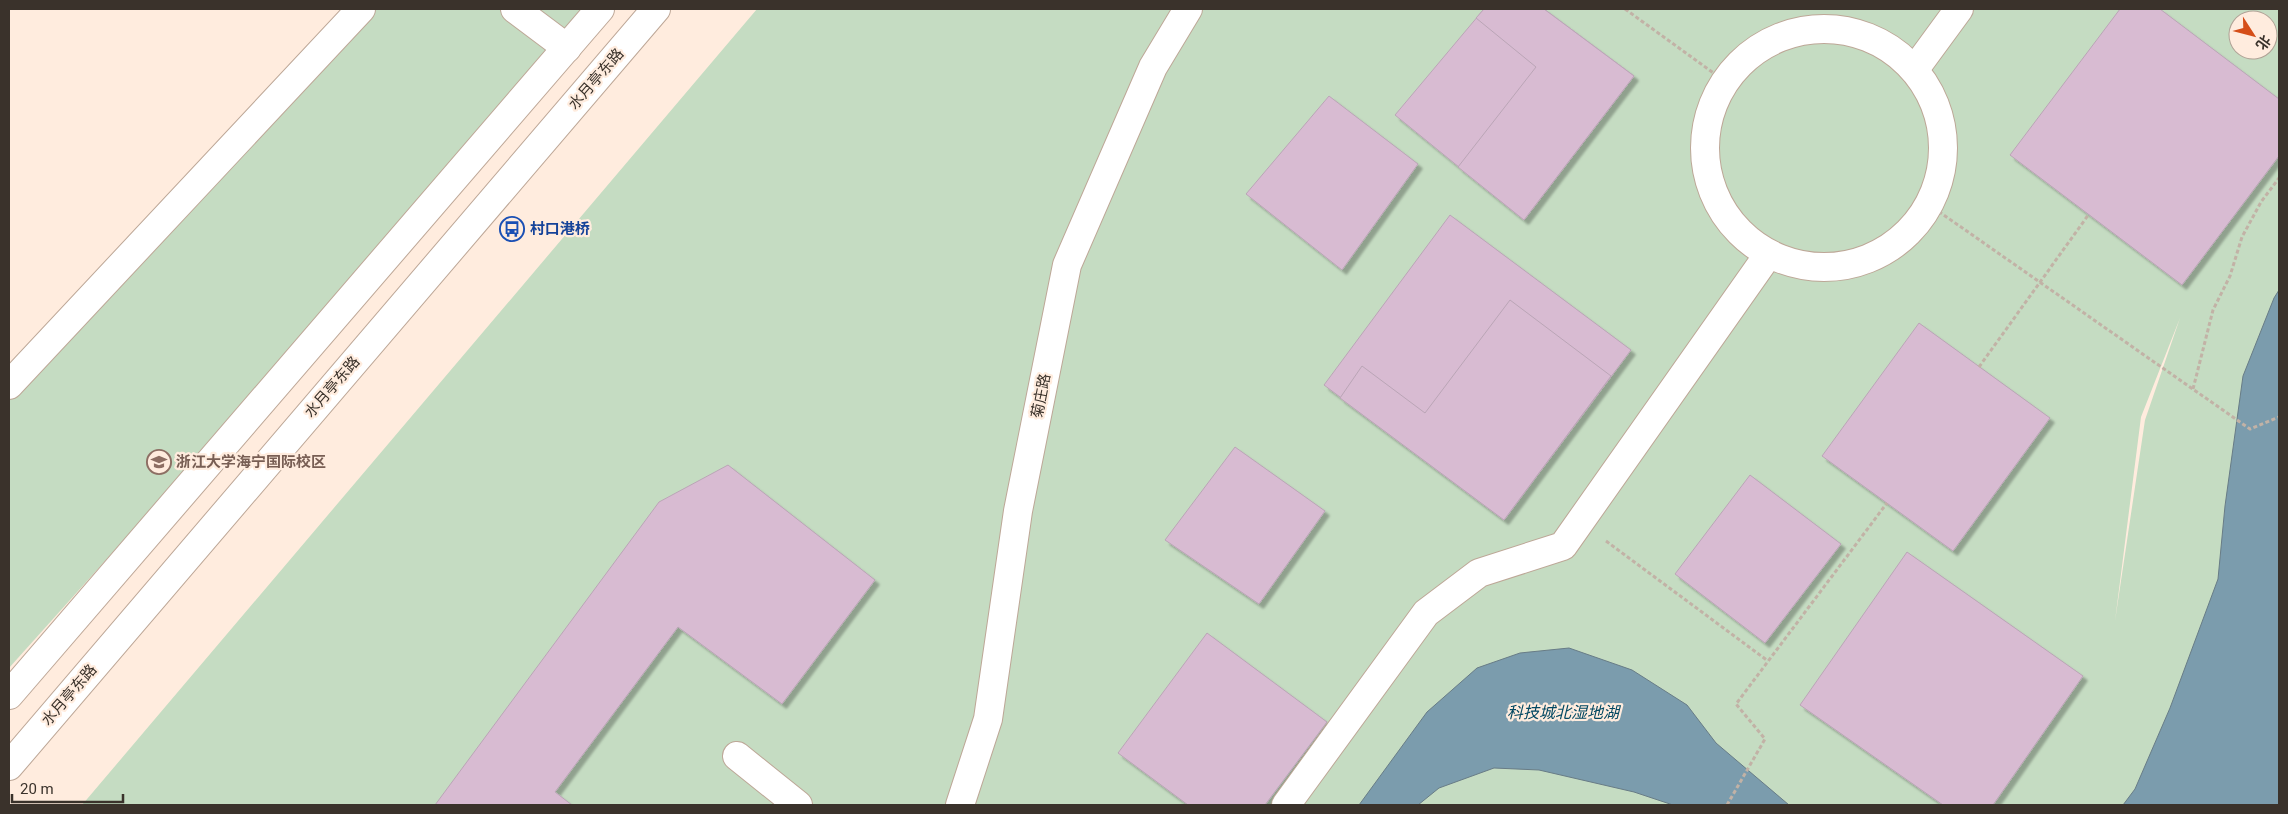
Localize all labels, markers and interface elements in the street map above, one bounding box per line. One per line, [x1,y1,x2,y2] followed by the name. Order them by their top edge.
[2228,10,2278,60] north arrow
[2253,32,2274,53] text: 北
[565,45,627,113] street label: 水月亭东路
[499,216,525,242] bus stop icon: 村口港桥
[530,220,590,238] place label: 村口港桥
[301,353,363,421] street label: 水月亭东路
[1028,372,1054,420] street label: 菊庄路
[146,449,172,475] school or university icon: 浙江大学海宁国际校区
[176,453,326,471] place label: 浙江大学海宁国际校区
[38,661,100,729] street label: 水月亭东路
[1507,703,1622,722] water label: 科技城北湿地湖
[12,772,124,804] scale bar
[20,780,54,798] text: 20 m

